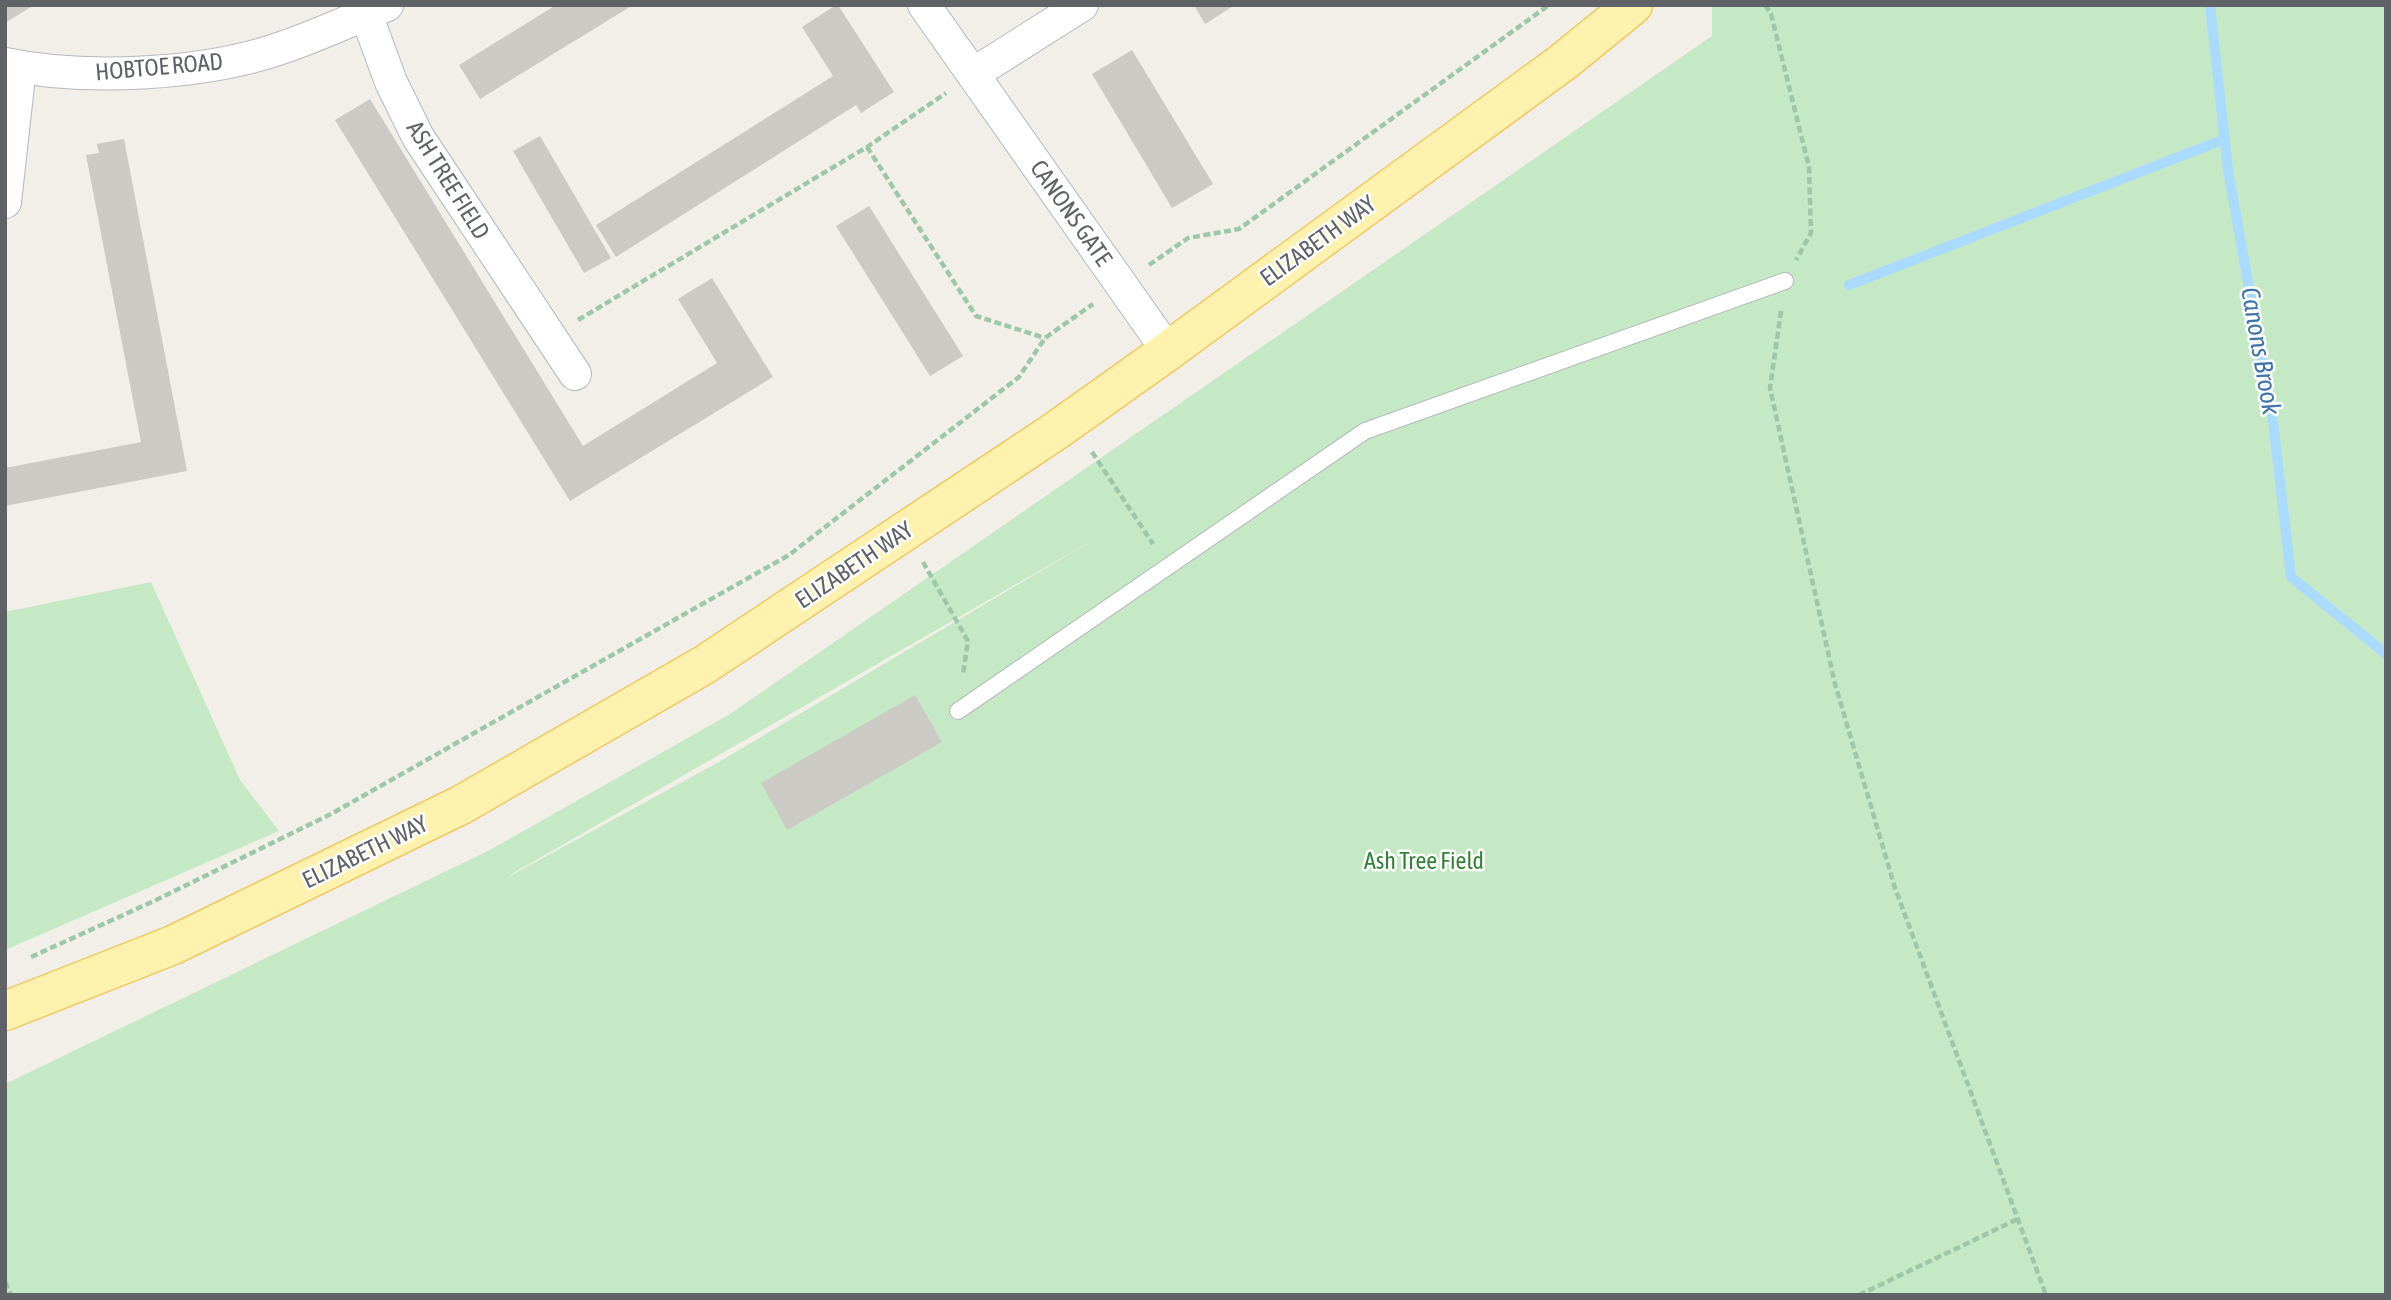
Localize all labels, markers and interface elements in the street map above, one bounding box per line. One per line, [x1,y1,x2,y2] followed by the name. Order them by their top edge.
[94,47,224,86] street label: HOBTOE ROAD
[401,116,495,244] street label: ASH TREE FIELD
[1025,155,1118,271] street label: CANONS GATE
[1255,190,1381,291] street label: ELIZABETH WAY
[2235,285,2287,418] water label: Canons Brook
[790,515,918,614] street label: ELIZABETH WAY
[298,810,432,893] street label: ELIZABETH WAY
[1364,847,1484,874] park label: Ash Tree Field

